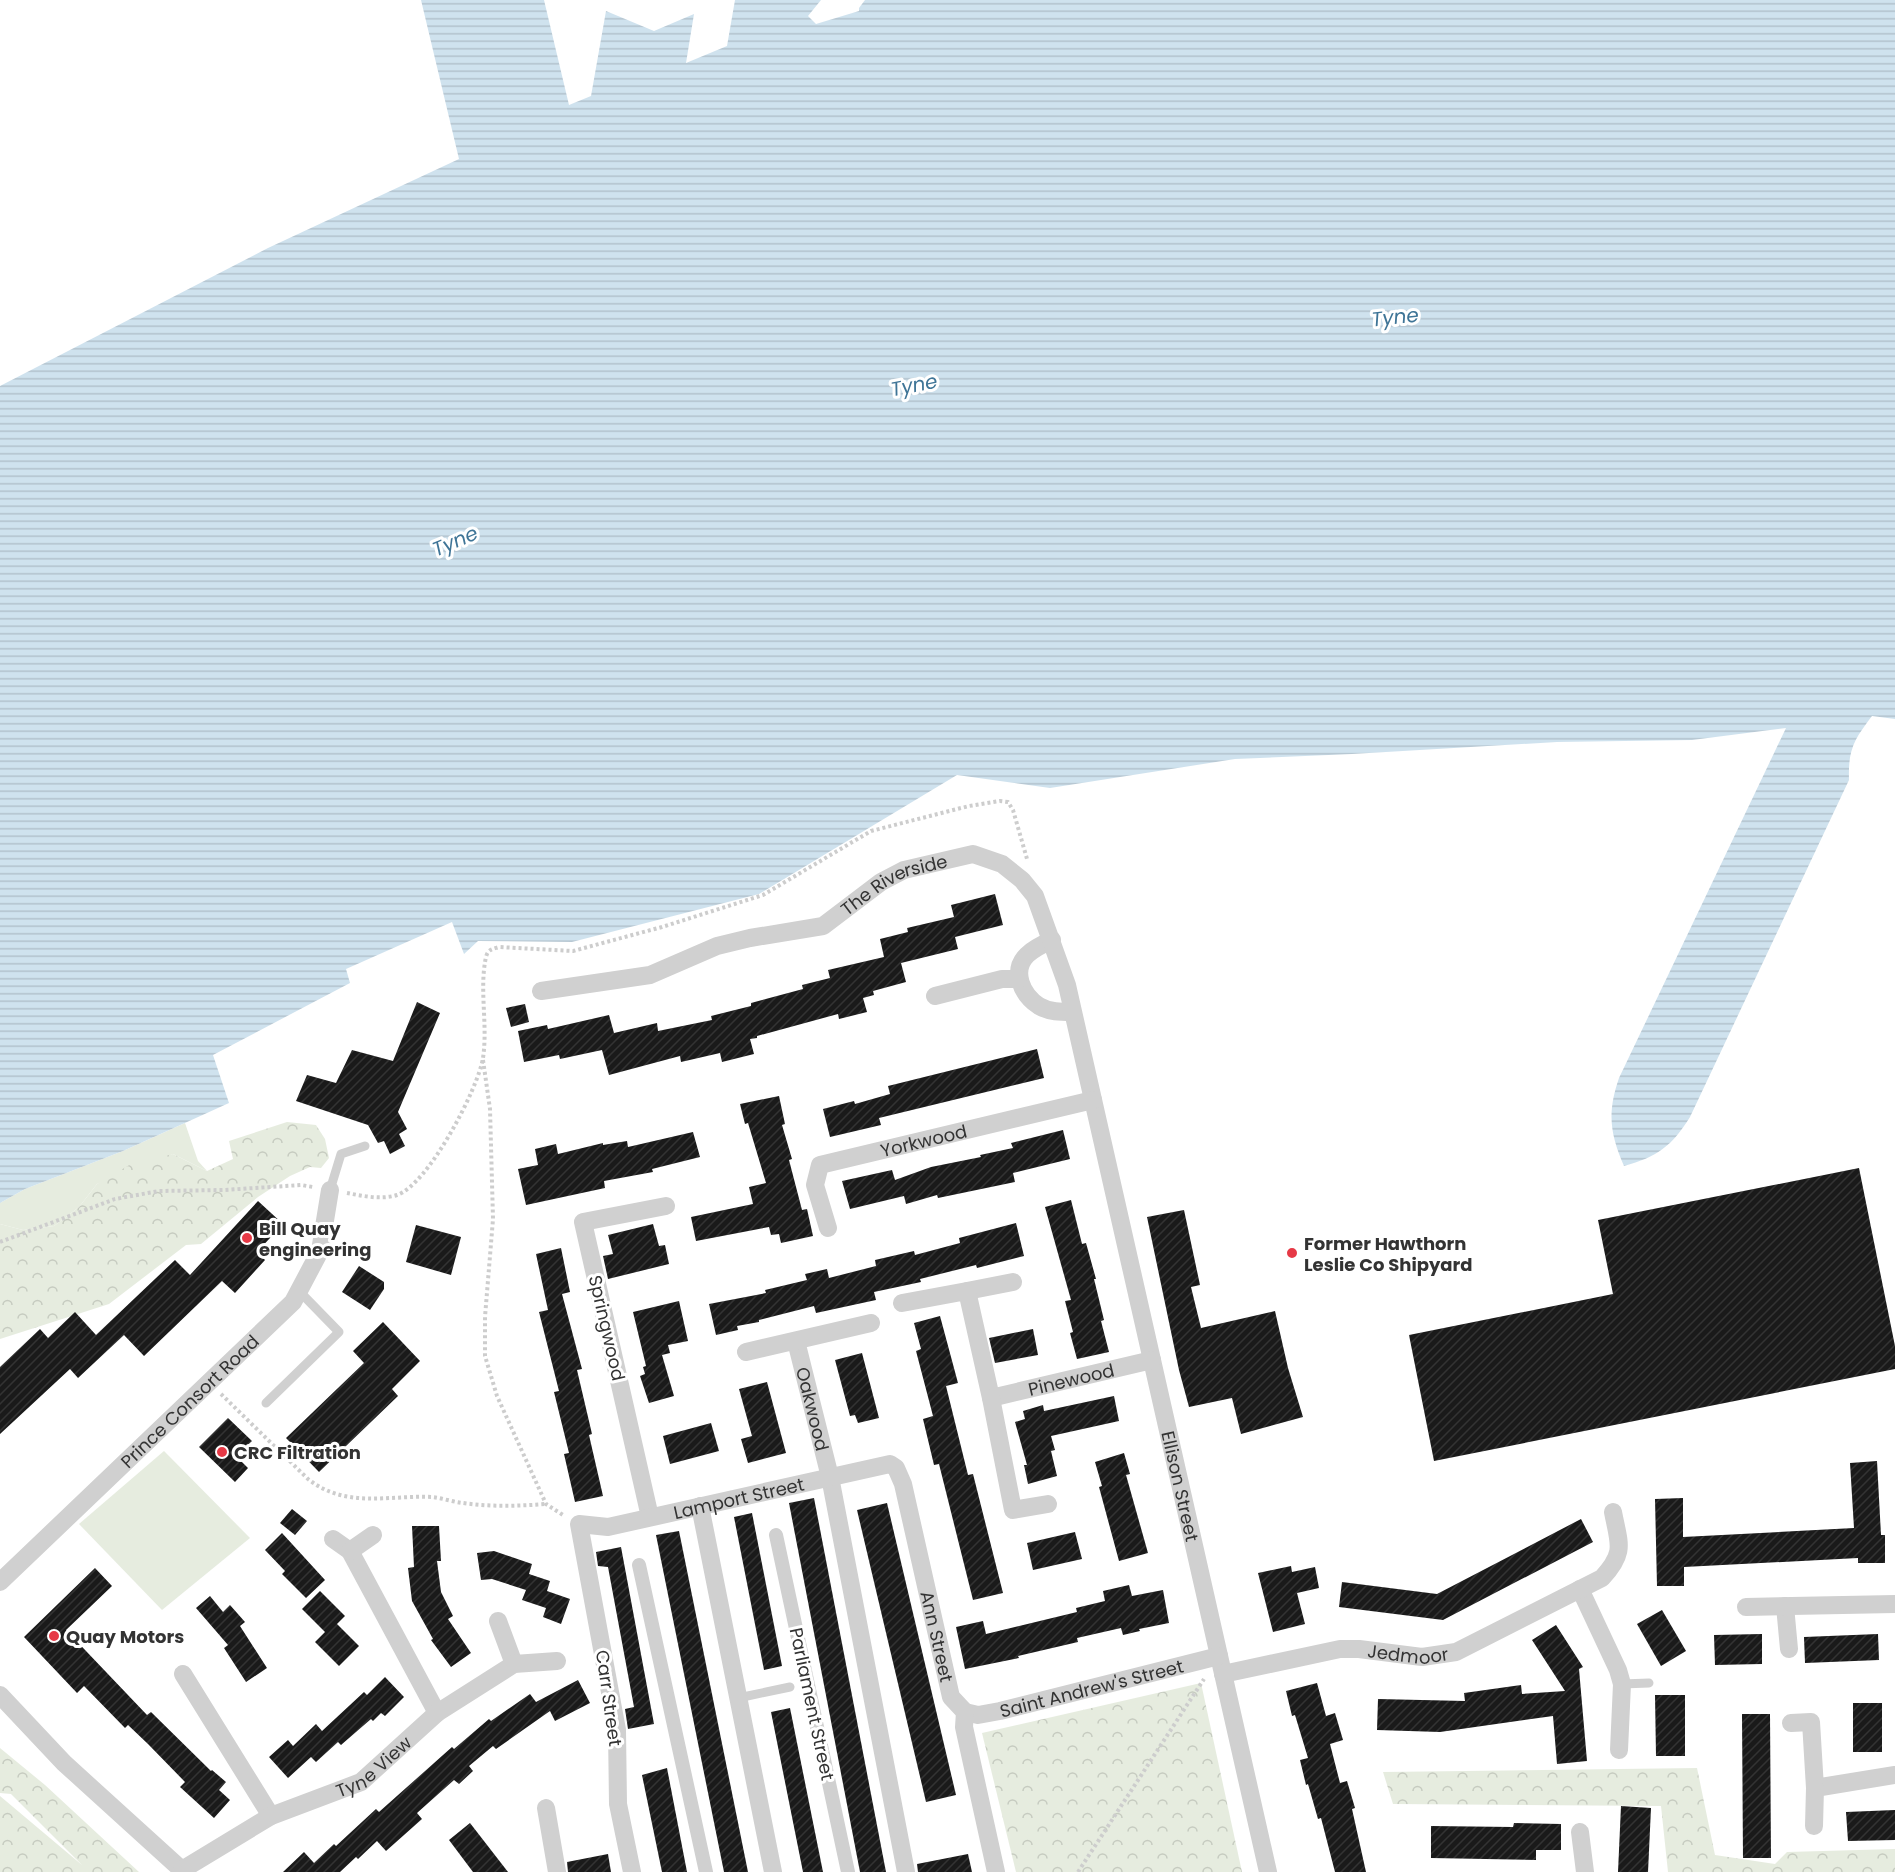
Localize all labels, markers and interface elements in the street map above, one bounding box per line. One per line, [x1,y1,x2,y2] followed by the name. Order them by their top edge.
[1370,301,1420,333] water label: Tyne
[888,367,940,403] water label: Tyne
[428,519,482,563] water label: Tyne
[835,848,950,921] street label: The Riverside
[878,1118,969,1163] street label: Yorkwood
[259,1216,371,1262] place label: Bill Quay engineering
[240,1231,254,1245] marker: Bill Quay engineering
[1304,1231,1473,1277] place label: Former Hawthorn Leslie Co Shipyard
[1285,1246,1299,1260] marker: Former Hawthorn Leslie Co Shipyard
[583,1273,631,1383] street label: Springwood
[115,1329,264,1473] street label: Prince Consort Road
[1026,1357,1117,1401] street label: Pinewood
[790,1364,835,1453] street label: Oakwood
[1156,1428,1205,1544] street label: Ellison Street
[234,1440,361,1465] place label: CRC Filtration
[215,1445,229,1459] marker: CRC Filtration
[671,1471,806,1525] street label: Lamport Street
[915,1588,960,1684] street label: Ann Street
[66,1624,184,1649] place label: Quay Motors
[784,1625,840,1783] street label: Parliament Street
[47,1629,61,1643] marker: Quay Motors
[1366,1638,1450,1670] street label: Jedmoor
[590,1648,628,1748] street label: Carr Street
[997,1653,1186,1723] street label: Saint Andrew's Street
[332,1730,417,1803] street label: Tyne View

